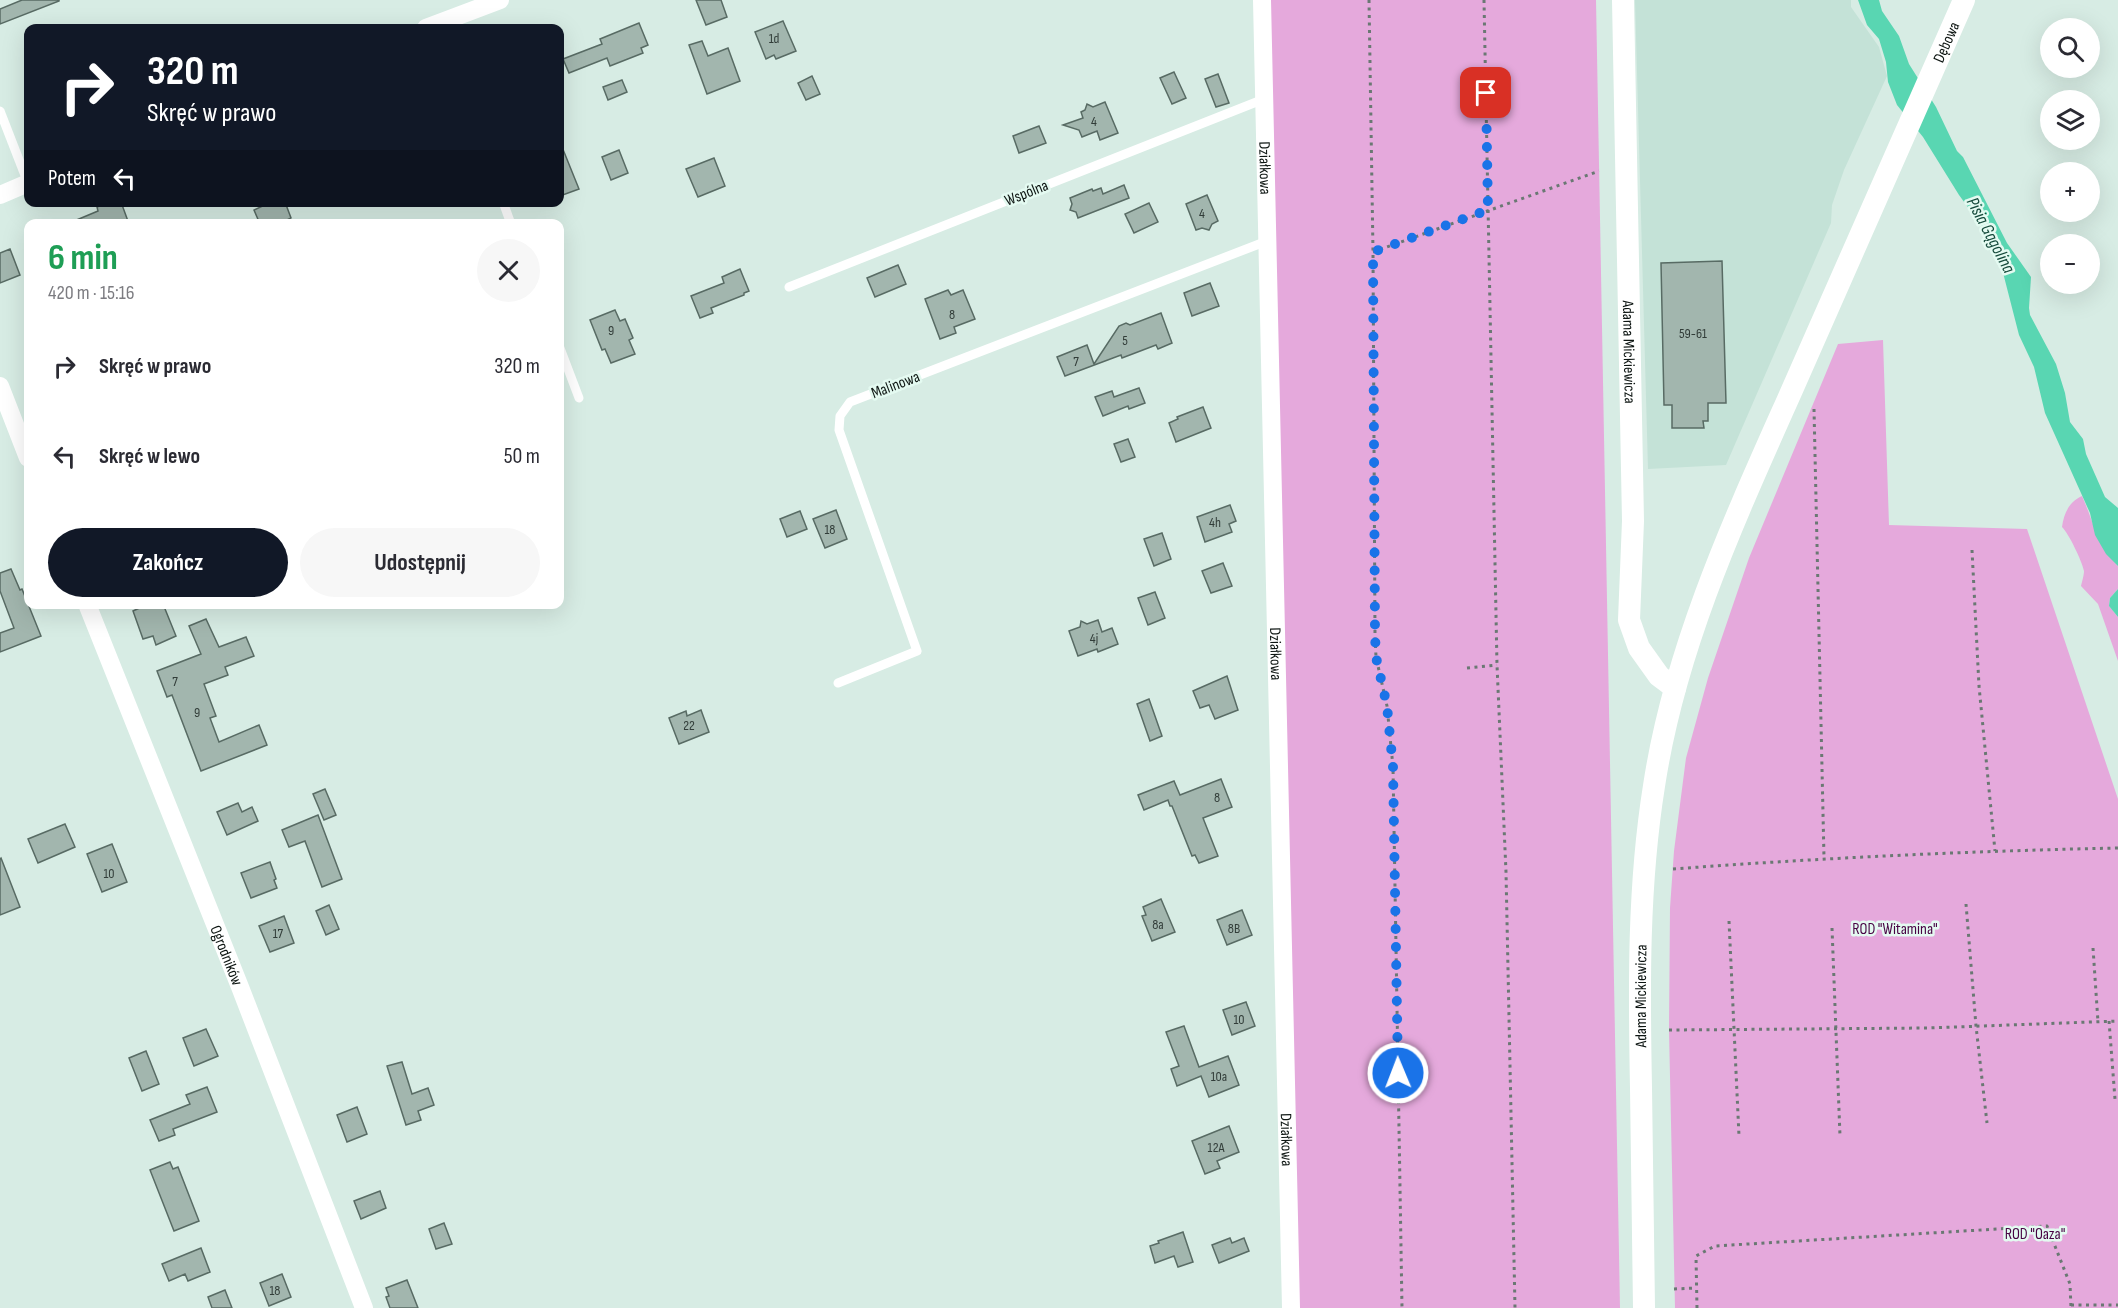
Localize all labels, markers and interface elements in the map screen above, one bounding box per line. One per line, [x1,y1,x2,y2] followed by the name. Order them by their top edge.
[2040,18,2100,294] map controls
[2040,18,2100,78] button: search
[1930,19,1964,66] street label: Dębowa
[769,30,780,47] house number: 1d
[147,46,239,97] text: 320 m
[48,48,126,126] icon: right
[1460,67,1511,118] pin
[1469,76,1502,109] icon: arrive
[2040,90,2100,150] button: layers
[147,97,277,129] text: Skręć w prawo
[1091,113,1097,130] house number: 4
[1254,141,1274,195] street label: Działkowa
[108,162,141,195] icon: left
[2040,162,2100,222] button: +
[48,165,96,192] text: Potem
[1002,176,1051,211] street label: Wspólna
[1962,194,2020,277] water label: Pisia Gągolina
[1199,205,1205,222] house number: 4
[2040,234,2100,294] button: −
[48,237,118,280] text: 6 min
[477,239,540,302] button: close
[48,281,135,305] text: 420 m · 15:16
[1618,299,1639,404] street label: Adama Mickiewicza
[949,306,955,323] house number: 8
[608,322,614,339] house number: 9
[1679,325,1707,342] house number: 59-61
[1122,332,1128,349] house number: 5
[48,350,81,383] icon: right
[99,353,211,380] text: Skręć w prawo
[494,353,540,380] text: 320 m
[1073,353,1079,370] house number: 7
[869,368,922,403] street label: Malinowa
[48,440,81,473] icon: left
[99,443,200,470] text: Skręć w lewo
[504,443,540,470] text: 50 m
[1209,514,1221,531] house number: 4h
[824,521,836,538] house number: 18
[48,528,288,597] button: Zakończ
[300,528,540,597] button: Udostępnij
[1265,627,1285,681] street label: Działkowa
[1090,630,1098,647] house number: 4j
[172,673,178,690] house number: 7
[194,704,200,721] house number: 9
[683,717,695,734] house number: 22
[1214,789,1220,806] house number: 8
[103,865,115,882] house number: 10
[1152,916,1164,933] house number: 8a
[1228,920,1240,937] house number: 8B
[1852,920,1938,939] park label: ROD "Witamina"
[205,923,246,988] street label: Ogrodników
[273,925,284,942] house number: 17
[1632,944,1652,1049] street label: Adama Mickiewicza
[1233,1011,1245,1028] house number: 10
[1366,1041,1430,1105] position arrow
[1211,1068,1227,1085] house number: 10a
[1276,1113,1296,1167] street label: Działkowa
[1208,1139,1225,1156] house number: 12A
[2005,1225,2065,1244] park label: ROD "Oaza"
[269,1282,281,1299] house number: 18

